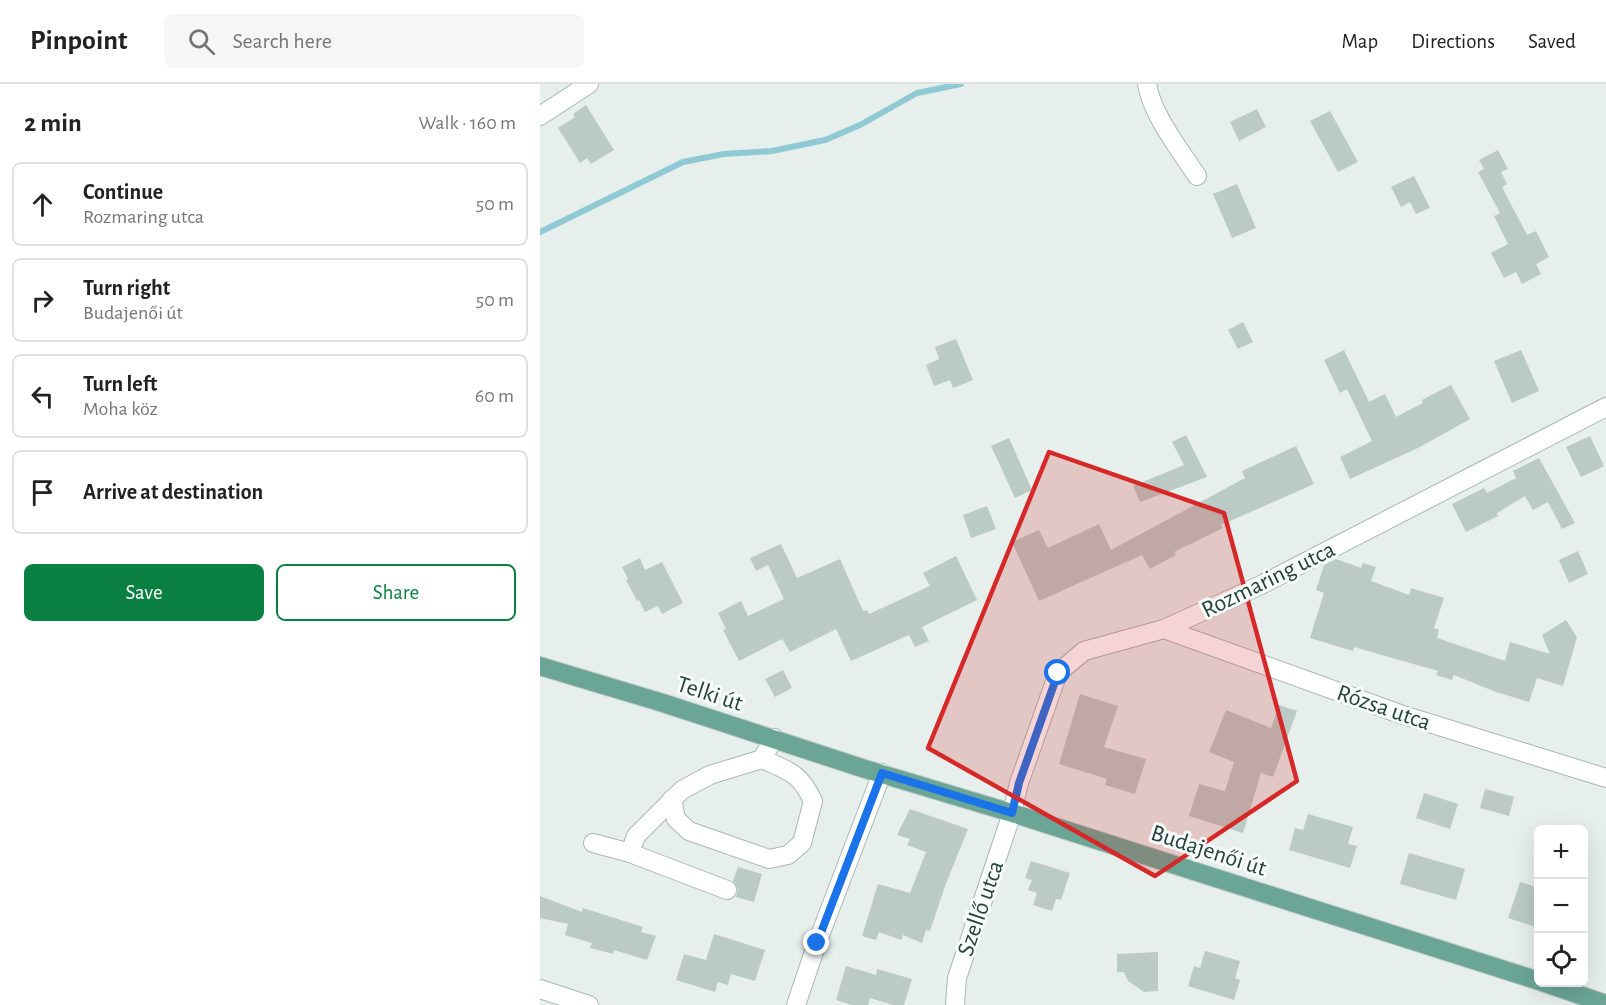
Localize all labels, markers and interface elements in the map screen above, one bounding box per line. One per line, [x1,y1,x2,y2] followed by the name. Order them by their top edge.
[164,14,584,68] search box
[185,25,218,58] icon: search
[30,27,128,55] text: Pinpoint
[233,30,332,52] text: Search here
[1342,31,1378,52] text: Map
[1411,31,1495,52] text: Directions
[1528,31,1576,52] text: Saved
[24,110,82,136] text: 2 min
[419,113,516,133] text: Walk · 160 m
[83,181,163,203] text: Continue
[26,188,59,221] icon: ahead
[476,194,514,214] text: 50 m
[83,207,204,227] text: Rozmaring utca
[83,277,170,299] text: Turn right
[26,284,59,317] icon: right
[476,290,514,310] text: 50 m
[83,303,183,323] text: Budajenői út
[83,373,157,395] text: Turn left
[26,380,59,413] icon: left
[475,386,514,406] text: 60 m
[83,399,158,419] text: Moha köz
[26,476,59,509] icon: arrive
[83,481,263,503] text: Arrive at destination
[1198,537,1339,622] street label: Rozmaring utca
[24,564,264,621] button: Save
[276,564,516,621] button: Share
[1044,659,1070,685] route start
[674,672,746,716] street label: Telki út
[1334,681,1434,735] street label: Rózsa utca
[1148,821,1270,881] street label: Budajenői út
[1534,825,1588,987] map controls
[1534,825,1588,879] button: +
[953,858,1008,959] street label: Szellő utca
[1534,879,1588,933] button: −
[803,929,829,955] route end
[1534,933,1588,987] button: locate

